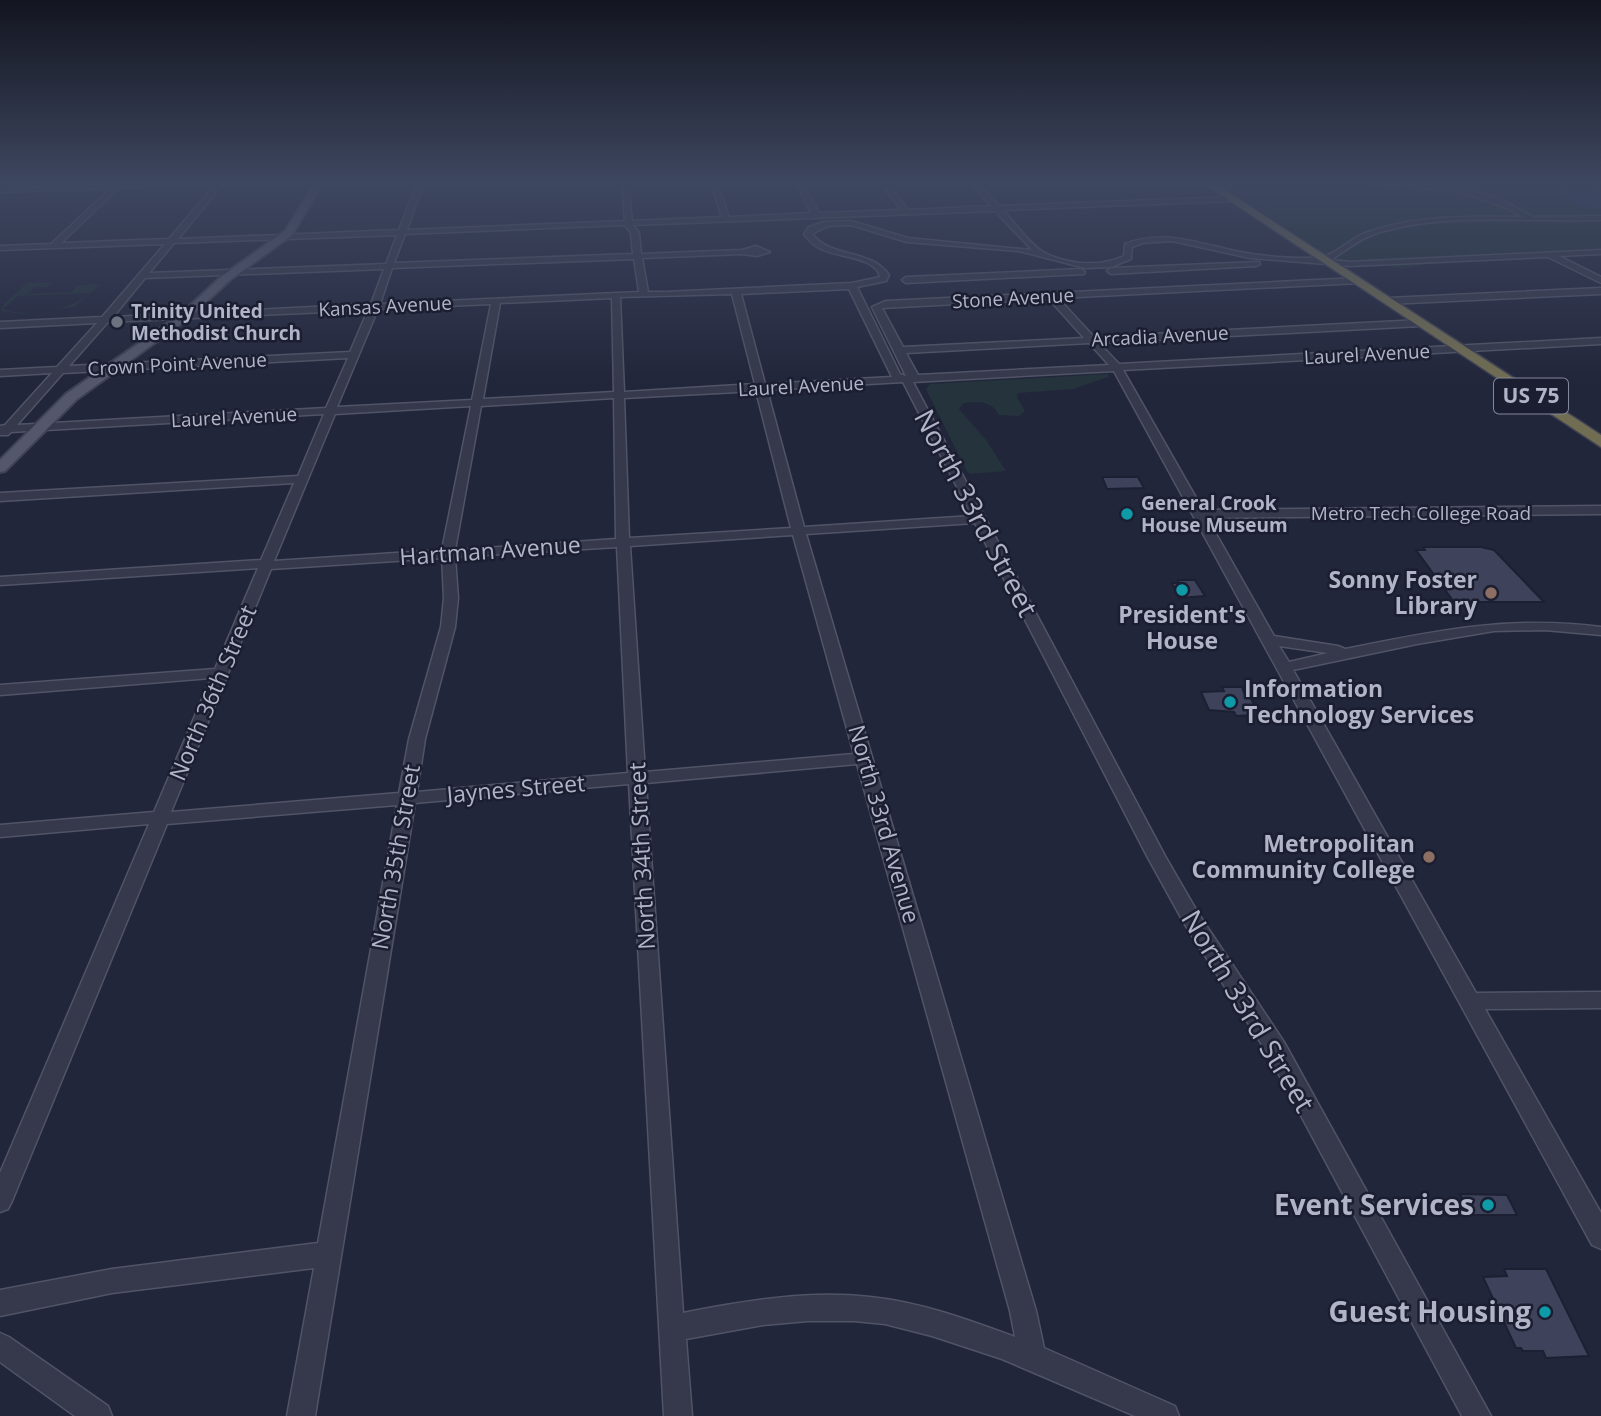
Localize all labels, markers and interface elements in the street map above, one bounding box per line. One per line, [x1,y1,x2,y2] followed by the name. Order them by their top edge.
[951,282,1075,314] street label: Stone Avenue
[318,290,452,322] street label: Kansas Avenue
[131,298,301,346] place label: Trinity United Methodist Church
[109,314,125,330] marker: Trinity United Methodist Church
[1091,319,1229,353] street label: Arcadia Avenue
[1303,338,1431,370] street label: Laurel Avenue
[87,346,267,382] street label: Crown Point Avenue
[737,370,865,402] street label: Laurel Avenue
[1494,378,1568,414] road number: US 75
[170,401,298,433] street label: Laurel Avenue
[906,402,1048,623] street label: North 33rd Street
[1141,490,1288,538] place label: General Crook House Museum
[1311,500,1531,526] street label: Metro Tech College Road
[1119,506,1135,522] marker: General Crook House Museum
[398,528,582,572] street label: Hartman Avenue
[1328,563,1478,621] place label: Sonny Foster Library
[1174,582,1190,598] marker: President's House
[1483,585,1499,601] marker: Sonny Foster Library
[1118,598,1246,656] place label: President's House
[161,600,263,785] street label: North 36th Street
[1244,672,1474,730] place label: Information Technology Services
[1222,694,1238,710] marker: Information Technology Services
[841,721,929,926] street label: North 33rd Avenue
[363,762,427,952] street label: North 35th Street
[620,762,662,951] street label: North 34th Street
[443,766,586,810] street label: Jaynes Street
[1192,827,1415,885] place label: Metropolitan Community College
[1421,849,1437,865] marker: Metropolitan Community College
[1173,902,1324,1119] street label: North 33rd Street
[1274,1185,1474,1223] place label: Event Services
[1480,1197,1496,1213] marker: Event Services
[1329,1292,1531,1330] place label: Guest Housing
[1537,1304,1553,1320] marker: Guest Housing

